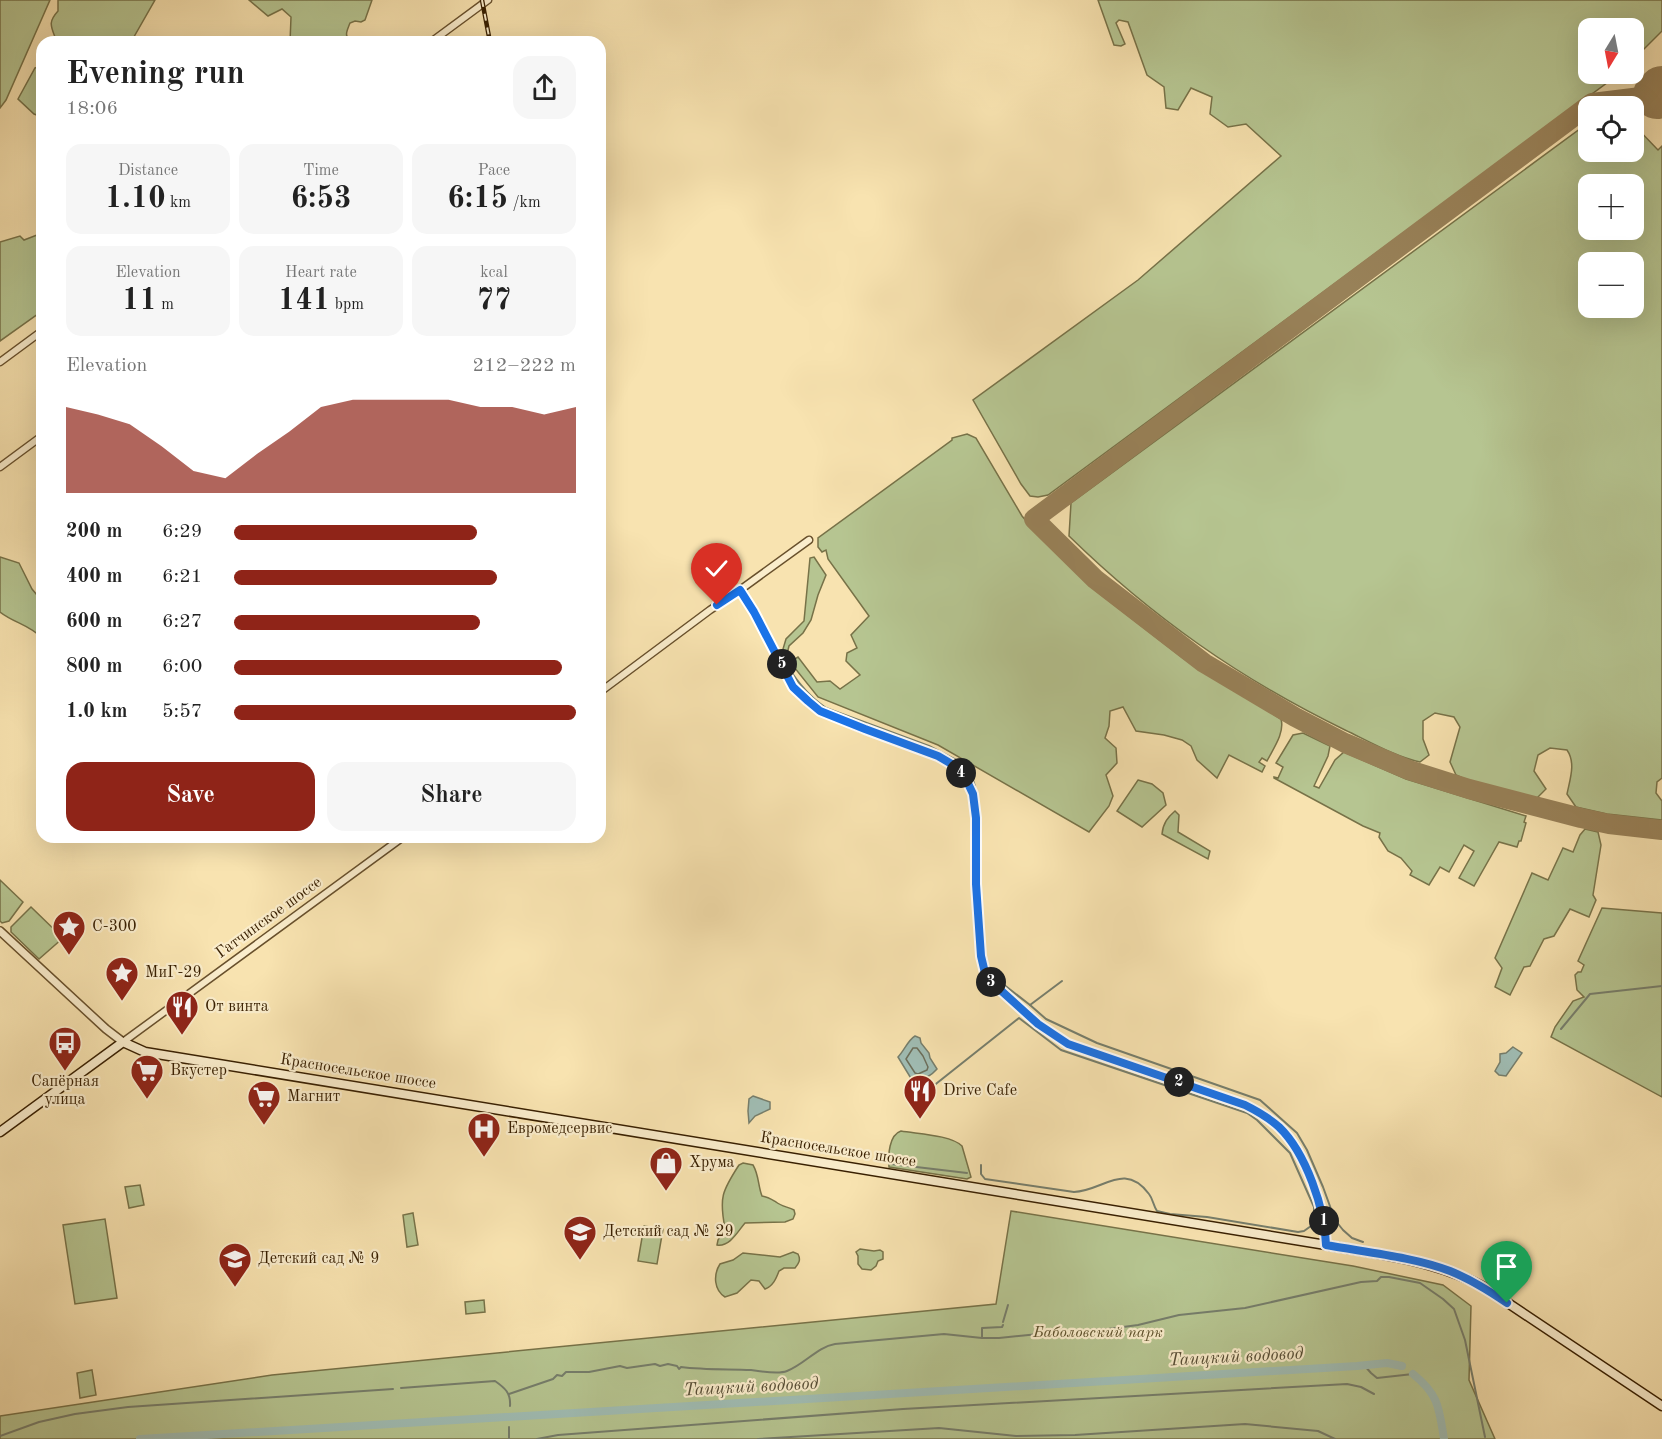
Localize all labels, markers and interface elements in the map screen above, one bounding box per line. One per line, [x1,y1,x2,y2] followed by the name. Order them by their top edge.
[1578,18,1644,84] north arrow
[1578,18,1644,318] map controls
[513,56,576,119] button: share
[66,58,245,91] text: Evening run
[1578,96,1644,162] button: locate
[66,99,118,119] text: 18:06
[118,163,178,179] text: Distance
[303,163,339,179] text: Time
[478,163,510,179] text: Pace
[1578,174,1644,240] button: +
[105,184,166,214] text: 1.10
[291,184,351,214] text: 6:53
[447,184,508,214] text: 6:15
[166,195,191,211] text: km
[508,195,541,211] text: /km
[1578,252,1644,318] button: −
[115,265,181,281] text: Elevation
[285,265,357,281] text: Heart rate
[480,265,508,281] text: kcal
[122,286,157,316] text: 11
[278,286,330,316] text: 141
[477,286,511,316] text: 77
[157,297,174,313] text: m
[330,297,364,313] text: bpm
[66,356,147,376] text: Elevation
[473,356,576,376] text: 212–222 m
[66,522,122,542] text: 200 m
[162,522,202,542] text: 6:29
[691,543,742,605] pin
[700,552,733,585] icon: check
[66,567,122,587] text: 400 m
[162,567,202,587] text: 6:21
[66,612,122,632] text: 600 m
[162,612,202,632] text: 6:27
[767,649,797,679] pin: 5
[777,656,787,672] text: 5
[66,657,122,677] text: 800 m
[162,657,202,677] text: 6:00
[66,702,128,722] text: 1.0 km
[162,702,202,722] text: 5:57
[946,758,976,788] pin: 4
[66,762,315,831] button: Save
[327,762,576,831] button: Share
[956,765,966,781] text: 4
[213,874,325,962] street label: Гатчинское шоссе
[51,909,87,956] place icon: С-300
[92,919,136,935] place label: С-300
[104,955,140,1002] place icon: МиГ-29
[145,965,202,981] place label: МиГ-29
[976,967,1006,997] pin: 3
[986,974,996,990] text: 3
[164,989,200,1036] restaurant icon: От винта
[205,999,269,1015] place label: От винта
[47,1025,83,1072] bus stop icon: Сапёрная улица
[279,1052,437,1092] street label: Красносельское шоссе
[129,1053,165,1100] supermarket icon: Вкустер
[170,1063,227,1079] place label: Вкустер
[1164,1067,1194,1097] pin: 2
[902,1073,938,1120] restaurant icon: Drive Cafe
[31,1074,99,1108] place label: Сапёрная улица
[1174,1074,1184,1090] text: 2
[246,1079,282,1126] supermarket icon: Магнит
[943,1083,1017,1099] place label: Drive Cafe
[287,1089,340,1105] place label: Магнит
[466,1111,502,1158] hospital icon: Евромедсервис
[507,1121,612,1137] place label: Евромедсервис
[759,1130,917,1170] street label: Красносельское шоссе
[648,1145,684,1192] shop icon: Хрума
[689,1155,735,1171] place label: Хрума
[1309,1206,1339,1236] pin: 1
[1319,1213,1329,1229] text: 1
[562,1214,598,1261] school or university icon: Детский сад № 29
[603,1224,734,1240] place label: Детский сад № 29
[217,1241,253,1288] school or university icon: Детский сад № 9
[1481,1241,1532,1303] pin
[1490,1250,1523,1283] icon: arrive
[258,1251,380,1267] place label: Детский сад № 9
[1032,1325,1163,1341] park label: Баболовский парк
[1168,1344,1304,1370] water label: Таицкий водовод
[683,1374,819,1400] water label: Таицкий водовод

